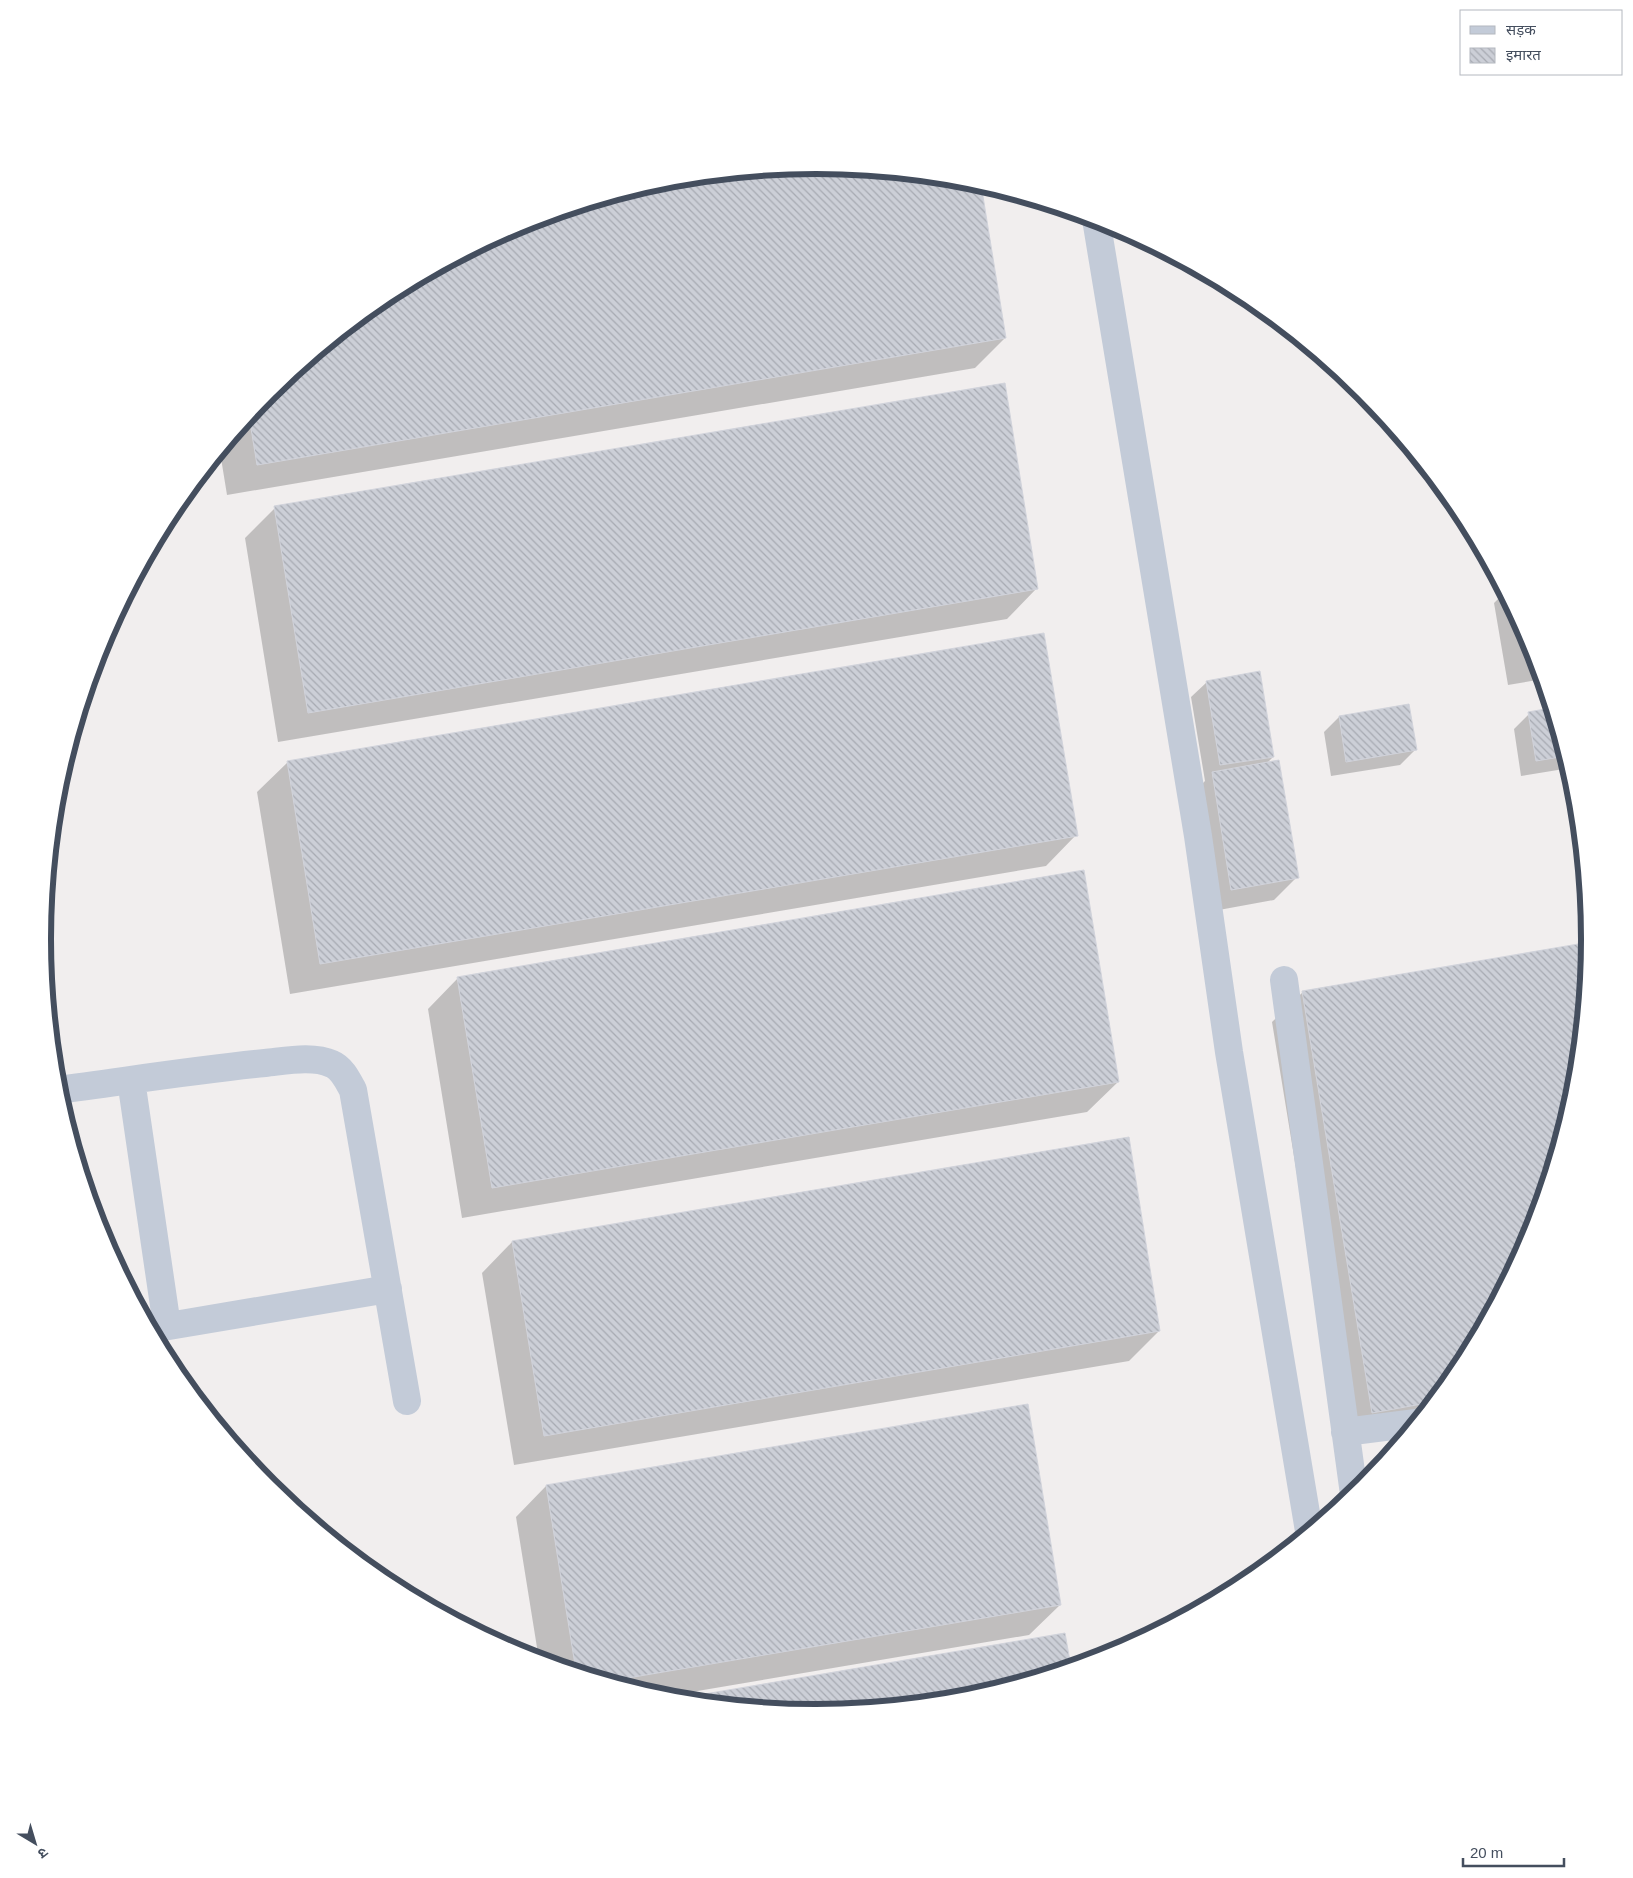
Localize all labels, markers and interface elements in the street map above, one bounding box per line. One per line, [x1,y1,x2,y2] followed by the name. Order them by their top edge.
[1460,10,1623,75] legend
[1506,21,1536,38] text: सड़क
[1506,46,1541,63] text: इमारत
[10,1818,60,1868] north arrow
[1463,1836,1564,1868] scale bar
[34,1844,51,1863] text: उ
[1470,1844,1503,1861] text: 20 m

